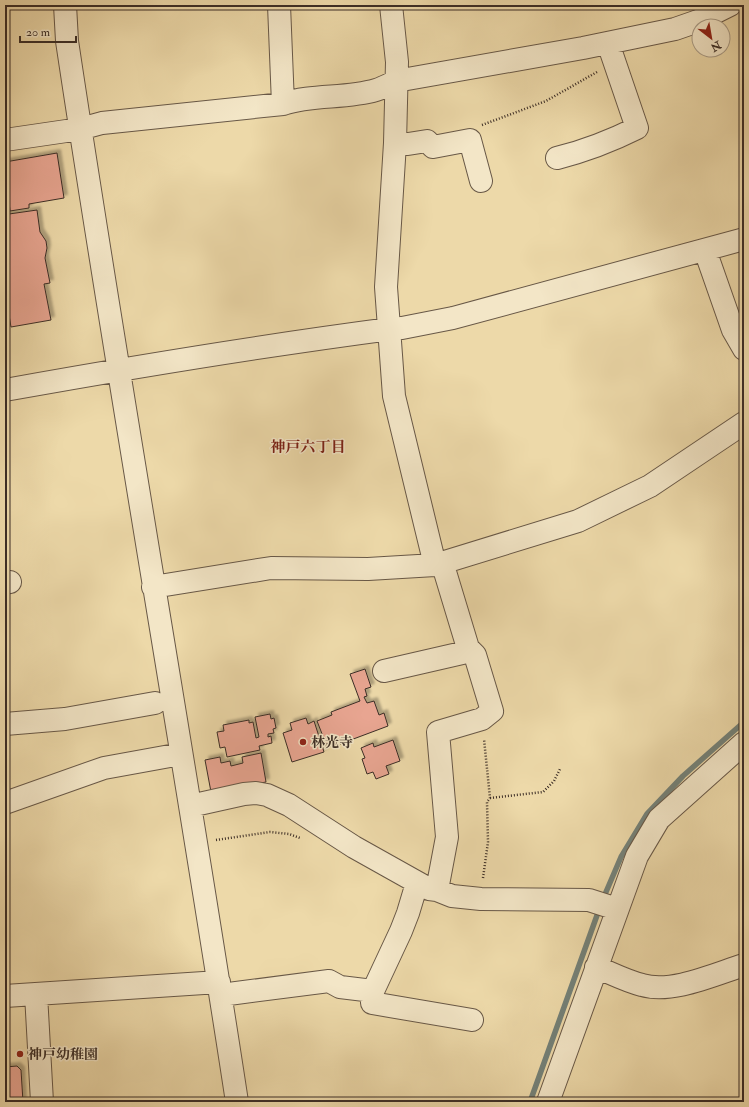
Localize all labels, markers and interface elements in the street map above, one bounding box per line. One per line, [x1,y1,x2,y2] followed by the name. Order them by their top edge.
[20,18,76,44] scale bar
[691,18,731,58] north arrow
[26,25,51,40] text: 20 m
[707,38,724,55] text: N
[270,438,346,457] district label: 神戸六丁目
[311,734,353,751] place label: 林光寺
[298,737,308,747] marker: 林光寺
[28,1046,98,1063] place label: 神戸幼稚園
[15,1049,25,1059] marker: 神戸幼稚園

